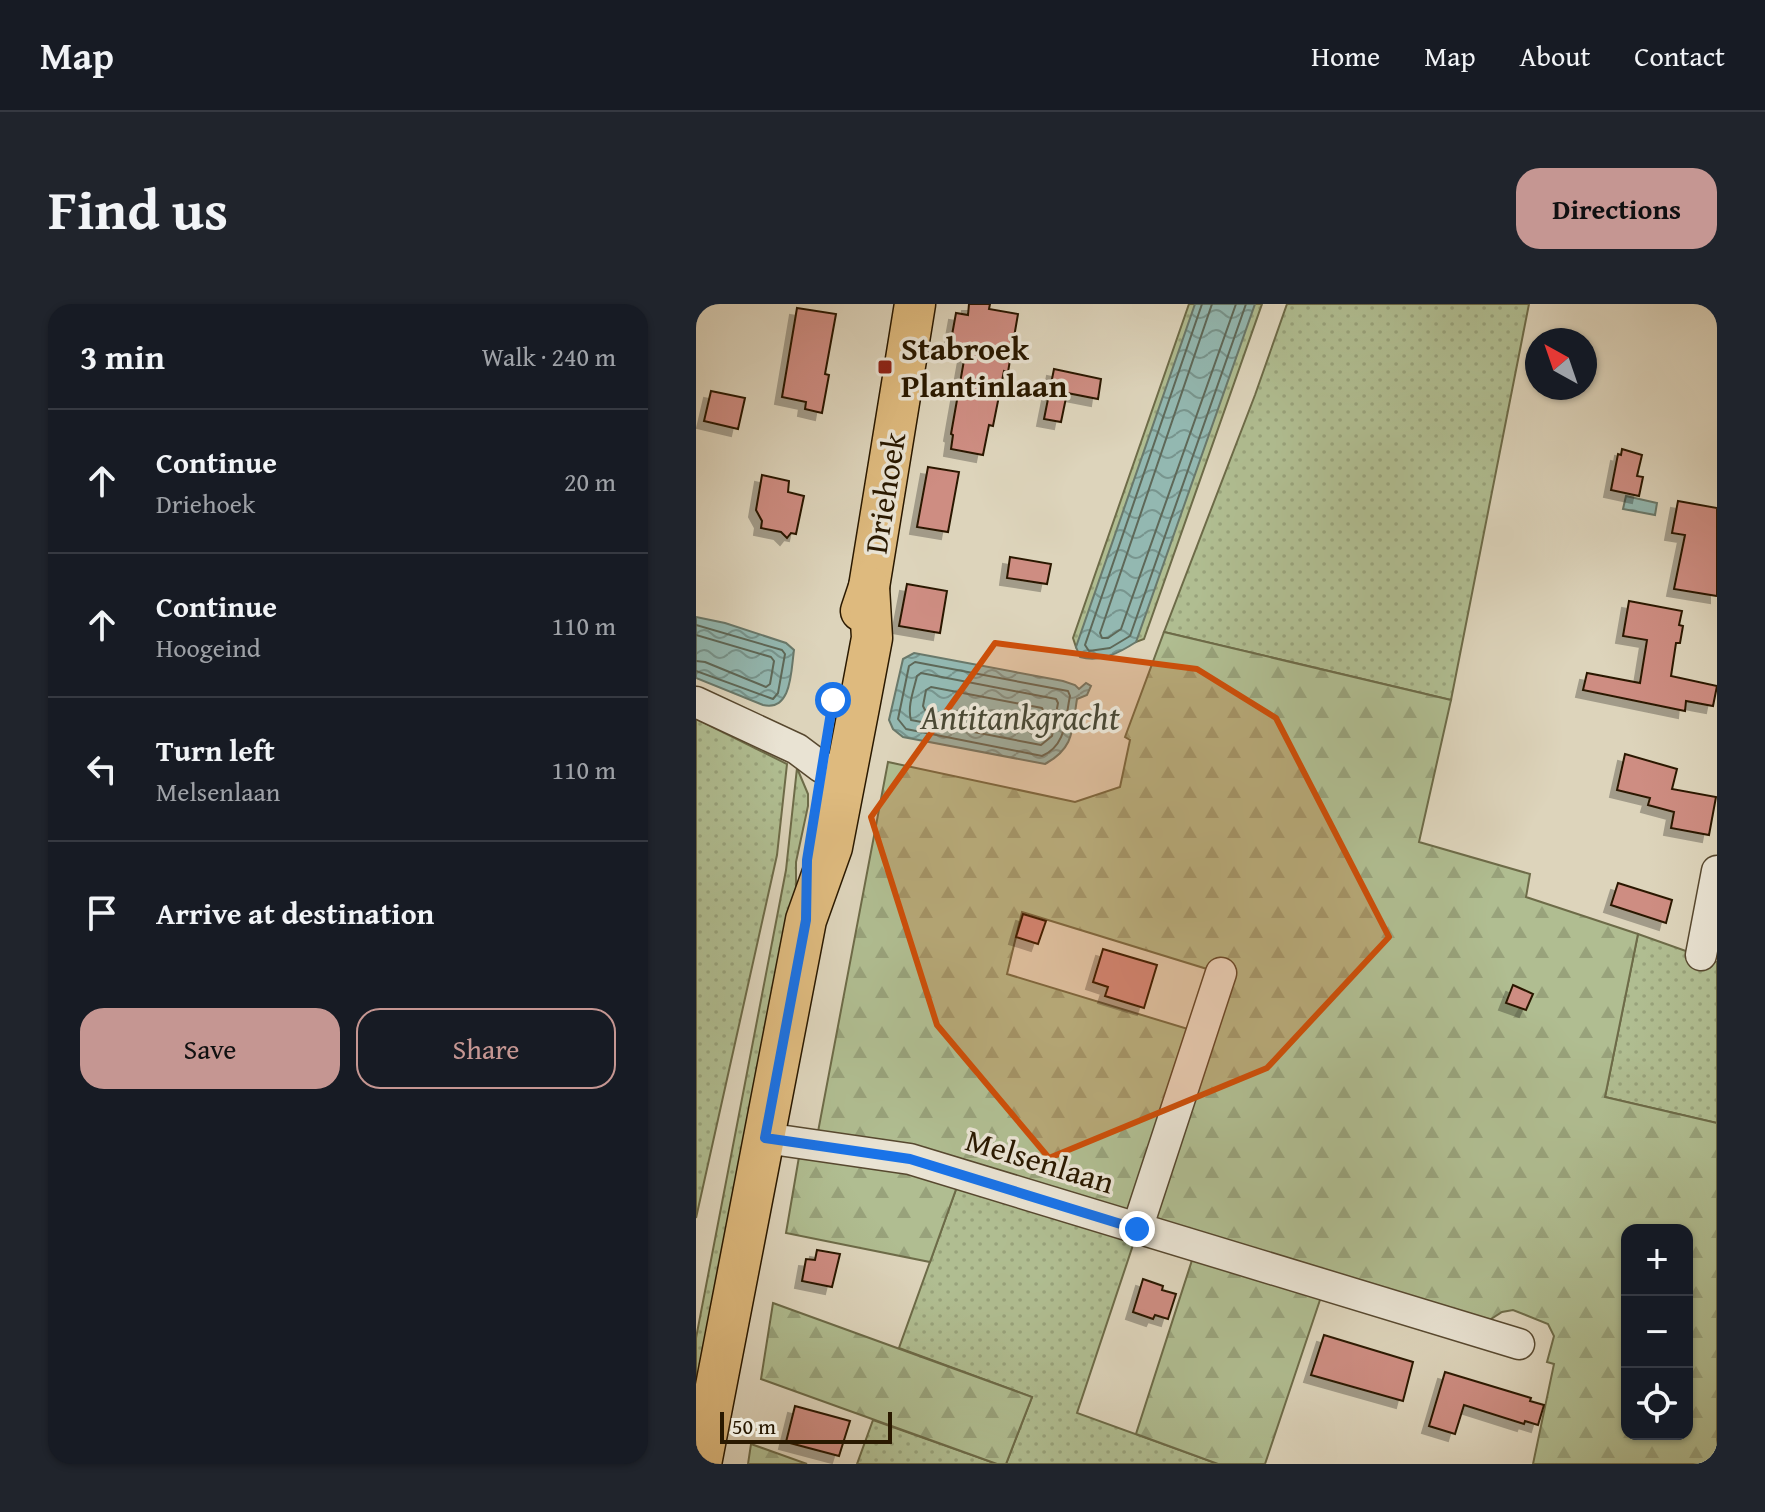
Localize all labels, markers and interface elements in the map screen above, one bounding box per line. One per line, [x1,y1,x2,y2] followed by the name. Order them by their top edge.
[40,27,114,83] text: Map
[1311,35,1380,76] text: Home
[1424,35,1476,76] text: Map
[1520,35,1590,76] text: About
[1634,35,1725,76] text: Contact
[48,167,228,250] text: Find us
[1516,168,1717,249] button: Directions
[901,325,1068,409] place label: Stabroek Plantinlaan
[1525,328,1597,400] north arrow
[80,332,165,381] text: 3 min
[482,337,616,376] text: Walk · 240 m
[876,358,894,376] marker: Stabroek Plantinlaan
[852,428,917,557] street label: Driehoek
[156,440,277,484] text: Continue
[80,459,124,503] icon: ahead
[564,462,616,501] text: 20 m
[156,484,255,523] text: Driehoek
[156,584,277,628] text: Continue
[80,603,124,647] icon: ahead
[551,606,616,645] text: 110 m
[156,628,261,667] text: Hoogeind
[815,682,851,718] route start
[919,692,1121,741] water label: Antitankgracht
[156,728,275,772] text: Turn left
[80,747,124,791] icon: left
[551,750,616,789] text: 110 m
[156,772,280,811] text: Melsenlaan
[80,891,124,935] icon: arrive
[156,891,434,935] text: Arrive at destination
[80,1008,340,1089] button: Save
[356,1008,616,1089] button: Share
[960,1116,1120,1205] street label: Melsenlaan
[1119,1211,1155,1247] route end
[1621,1224,1693,1440] map controls
[1621,1224,1693,1296] button: +
[1621,1296,1693,1368] button: −
[1621,1368,1693,1440] button: locate
[720,1408,892,1444] scale bar
[732,1410,776,1442] text: 50 m

